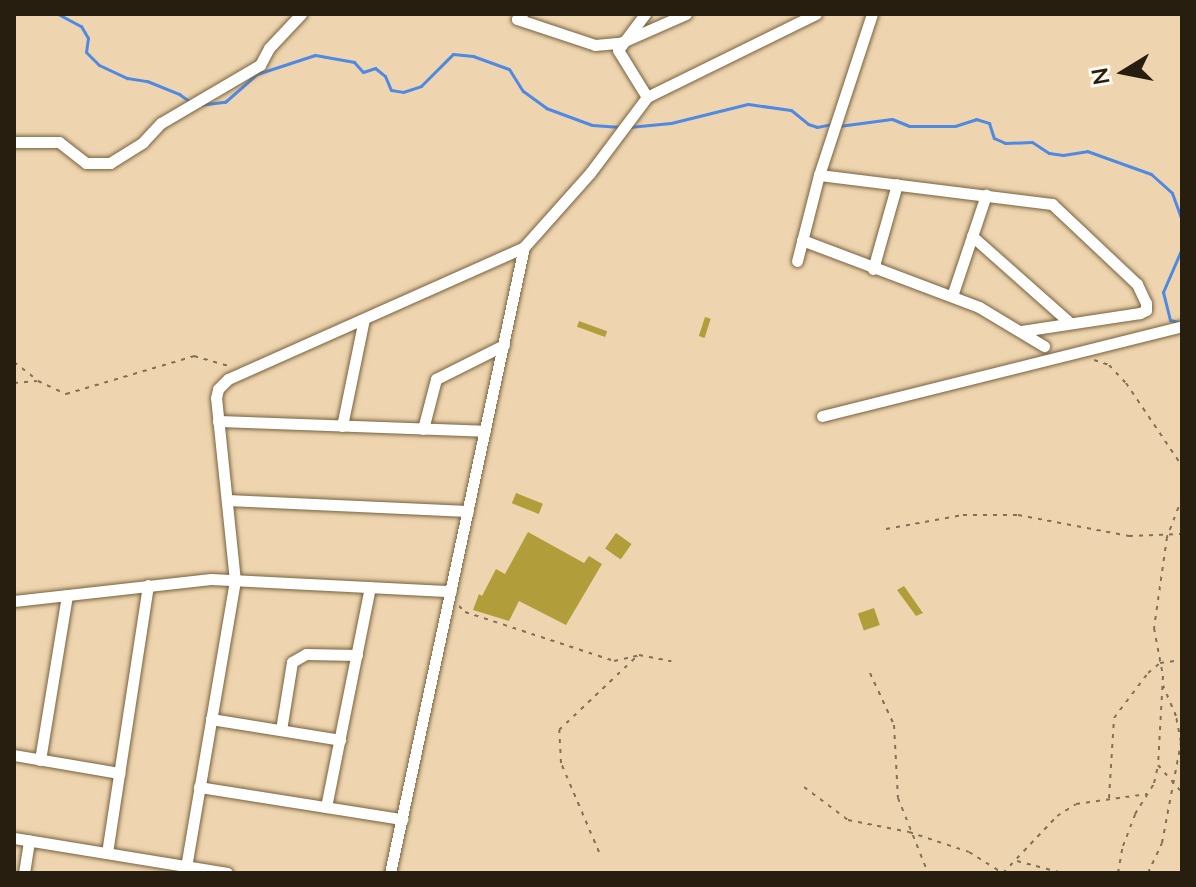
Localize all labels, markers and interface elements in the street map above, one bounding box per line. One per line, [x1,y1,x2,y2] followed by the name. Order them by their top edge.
[1084,32,1164,112] north arrow
[1085,66,1115,87] text: N

